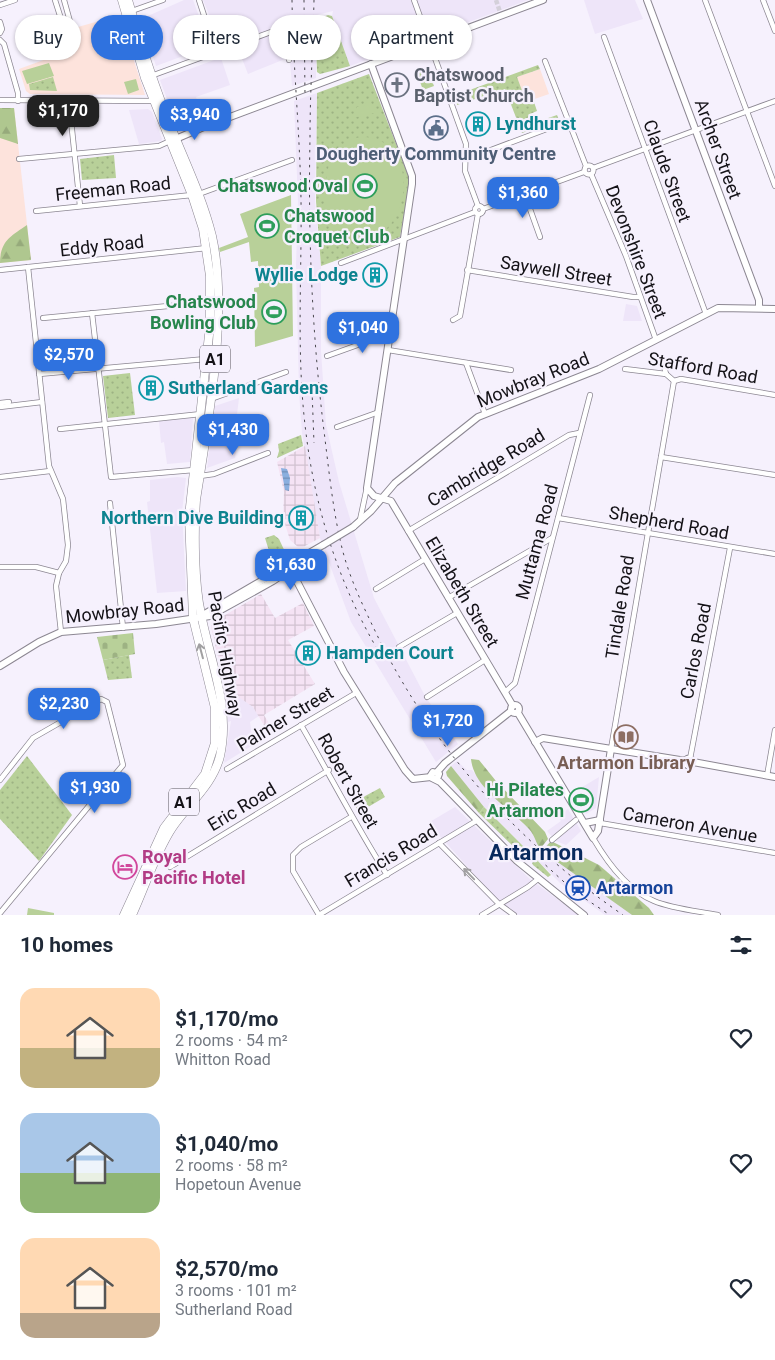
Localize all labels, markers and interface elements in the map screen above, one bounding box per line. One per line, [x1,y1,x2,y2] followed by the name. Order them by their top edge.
[15,15,81,60] chip: Buy
[91,15,163,60] chip: Rent
[173,15,259,60] chip: Filters
[269,15,341,60] chip: New
[351,15,472,60] chip: Apartment
[414,64,534,106] place label: Chatswood Baptist Church
[384,72,410,98] church icon: Chatswood Baptist Church
[22,94,104,137] pin: $1,170
[691,96,746,202] street label: Archer Street
[154,98,236,141] pin: $3,940
[38,101,88,120] text: $1,170
[170,105,220,124] text: $3,940
[465,111,491,137] building icon: Lyndhurst
[496,113,576,134] place label: Lyndhurst
[423,115,449,141] public building icon: Dougherty Community Centre
[639,117,696,225] street label: Claude Street
[316,143,556,164] place label: Dougherty Community Centre
[54,172,172,205] street label: Freeman Road
[352,173,378,199] sports icon: Chatswood Oval
[217,175,348,196] place label: Chatswood Oval
[482,176,564,219] pin: $1,360
[601,182,672,322] street label: Devonshire Street
[498,183,548,202] text: $1,360
[284,205,390,247] place label: Chatswood Croquet Club
[254,213,280,239] sports icon: Chatswood Croquet Club
[59,231,145,260] street label: Eddy Road
[499,251,613,290] street label: Saywell Street
[362,262,388,288] building icon: Wyllie Lodge
[255,264,358,285] place label: Wyllie Lodge
[150,291,256,333] place label: Chatswood Bowling Club
[261,299,287,325] sports icon: Chatswood Bowling Club
[322,312,404,354] pin: $1,040
[338,318,388,337] text: $1,040
[28,338,110,381] pin: $2,570
[44,345,94,364] text: $2,570
[200,346,230,372] road number: A1
[474,347,592,412] street label: Mowbray Road
[647,348,760,387] street label: Stafford Road
[138,375,164,401] building icon: Sutherland Gardens
[168,377,328,398] place label: Sutherland Gardens
[192,414,274,456] pin: $1,430
[208,420,258,439] text: $1,430
[423,424,548,511] street label: Cambridge Road
[511,482,562,602] street label: Muttama Road
[607,502,731,543] street label: Shepherd Road
[288,505,314,531] building icon: Northern Dive Building
[101,507,284,528] place label: Northern Dive Building
[421,533,504,651] street label: Elizabeth Street
[250,548,332,591] pin: $1,630
[601,554,638,660] street label: Tindale Road
[266,555,316,574] text: $1,630
[204,589,247,719] street label: Pacific Highway
[65,594,185,627] street label: Mowbray Road
[676,601,715,701] street label: Carlos Road
[295,640,321,666] building icon: Hampden Court
[326,642,454,663] place label: Hampden Court
[196,643,205,659] one-way arrow
[233,681,337,756] street label: Palmer Street
[23,688,105,730] pin: $2,230
[39,694,89,713] text: $2,230
[407,704,489,747] pin: $1,720
[423,711,473,730] text: $1,720
[613,724,639,750] library icon: Artarmon Library
[314,730,383,832] street label: Robert Street
[557,752,696,773] place label: Artarmon Library
[54,772,136,814] pin: $1,930
[70,778,120,797] text: $1,930
[204,778,280,835] street label: Eric Road
[486,779,564,821] place label: Hi Pilates Artarmon
[568,787,594,813] sports icon: Hi Pilates Artarmon
[169,789,199,816] road number: A1
[621,802,759,847] street label: Cameron Avenue
[341,820,441,891] street label: Francis Road
[489,840,583,865] district label: Artarmon
[142,846,246,888] place label: Royal Pacific Hotel
[112,854,138,880] hotel icon: Royal Pacific Hotel
[463,867,475,880] one-way arrow
[565,875,591,901] station icon: Artarmon
[596,877,673,898] place label: Artarmon
[727,931,755,959] icon: filters
[20,933,113,957] text: 10 homes
[175,1007,278,1031] text: $1,170/mo
[60,1008,120,1068] icon: home
[727,1024,755,1052] icon: heart
[175,1031,288,1050] text: 2 rooms · 54 m²
[175,1050,271,1069] text: Whitton Road
[175,1132,278,1156] text: $1,040/mo
[60,1133,120,1193] icon: home
[727,1149,755,1177] icon: heart
[175,1156,288,1175] text: 2 rooms · 58 m²
[175,1175,301,1194] text: Hopetoun Avenue
[175,1257,278,1281] text: $2,570/mo
[60,1258,120,1318] icon: home
[727,1274,755,1302] icon: heart
[175,1281,297,1300] text: 3 rooms · 101 m²
[175,1300,292,1319] text: Sutherland Road

